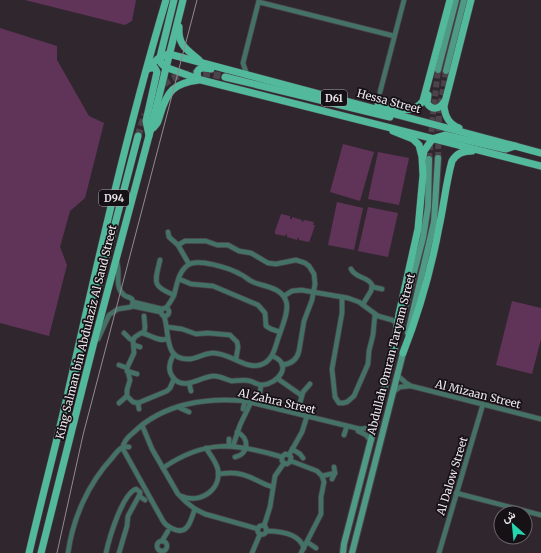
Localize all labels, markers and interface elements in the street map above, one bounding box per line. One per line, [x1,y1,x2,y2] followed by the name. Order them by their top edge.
[356,86,423,116] street label: Hessa Street
[321,90,347,106] road number: D61
[99,190,129,206] road number: D94
[53,223,120,440] street label: King Salman bin Abdulaziz Al Saud Street
[364,271,418,437] street label: Abdullah Omran Taryam Street
[433,376,523,412] street label: Al Mizaan Street
[236,385,318,417] street label: Al Zahra Street
[433,434,471,518] street label: Al Dalow Street
[493,505,533,545] north arrow
[499,507,518,525] text: ش

